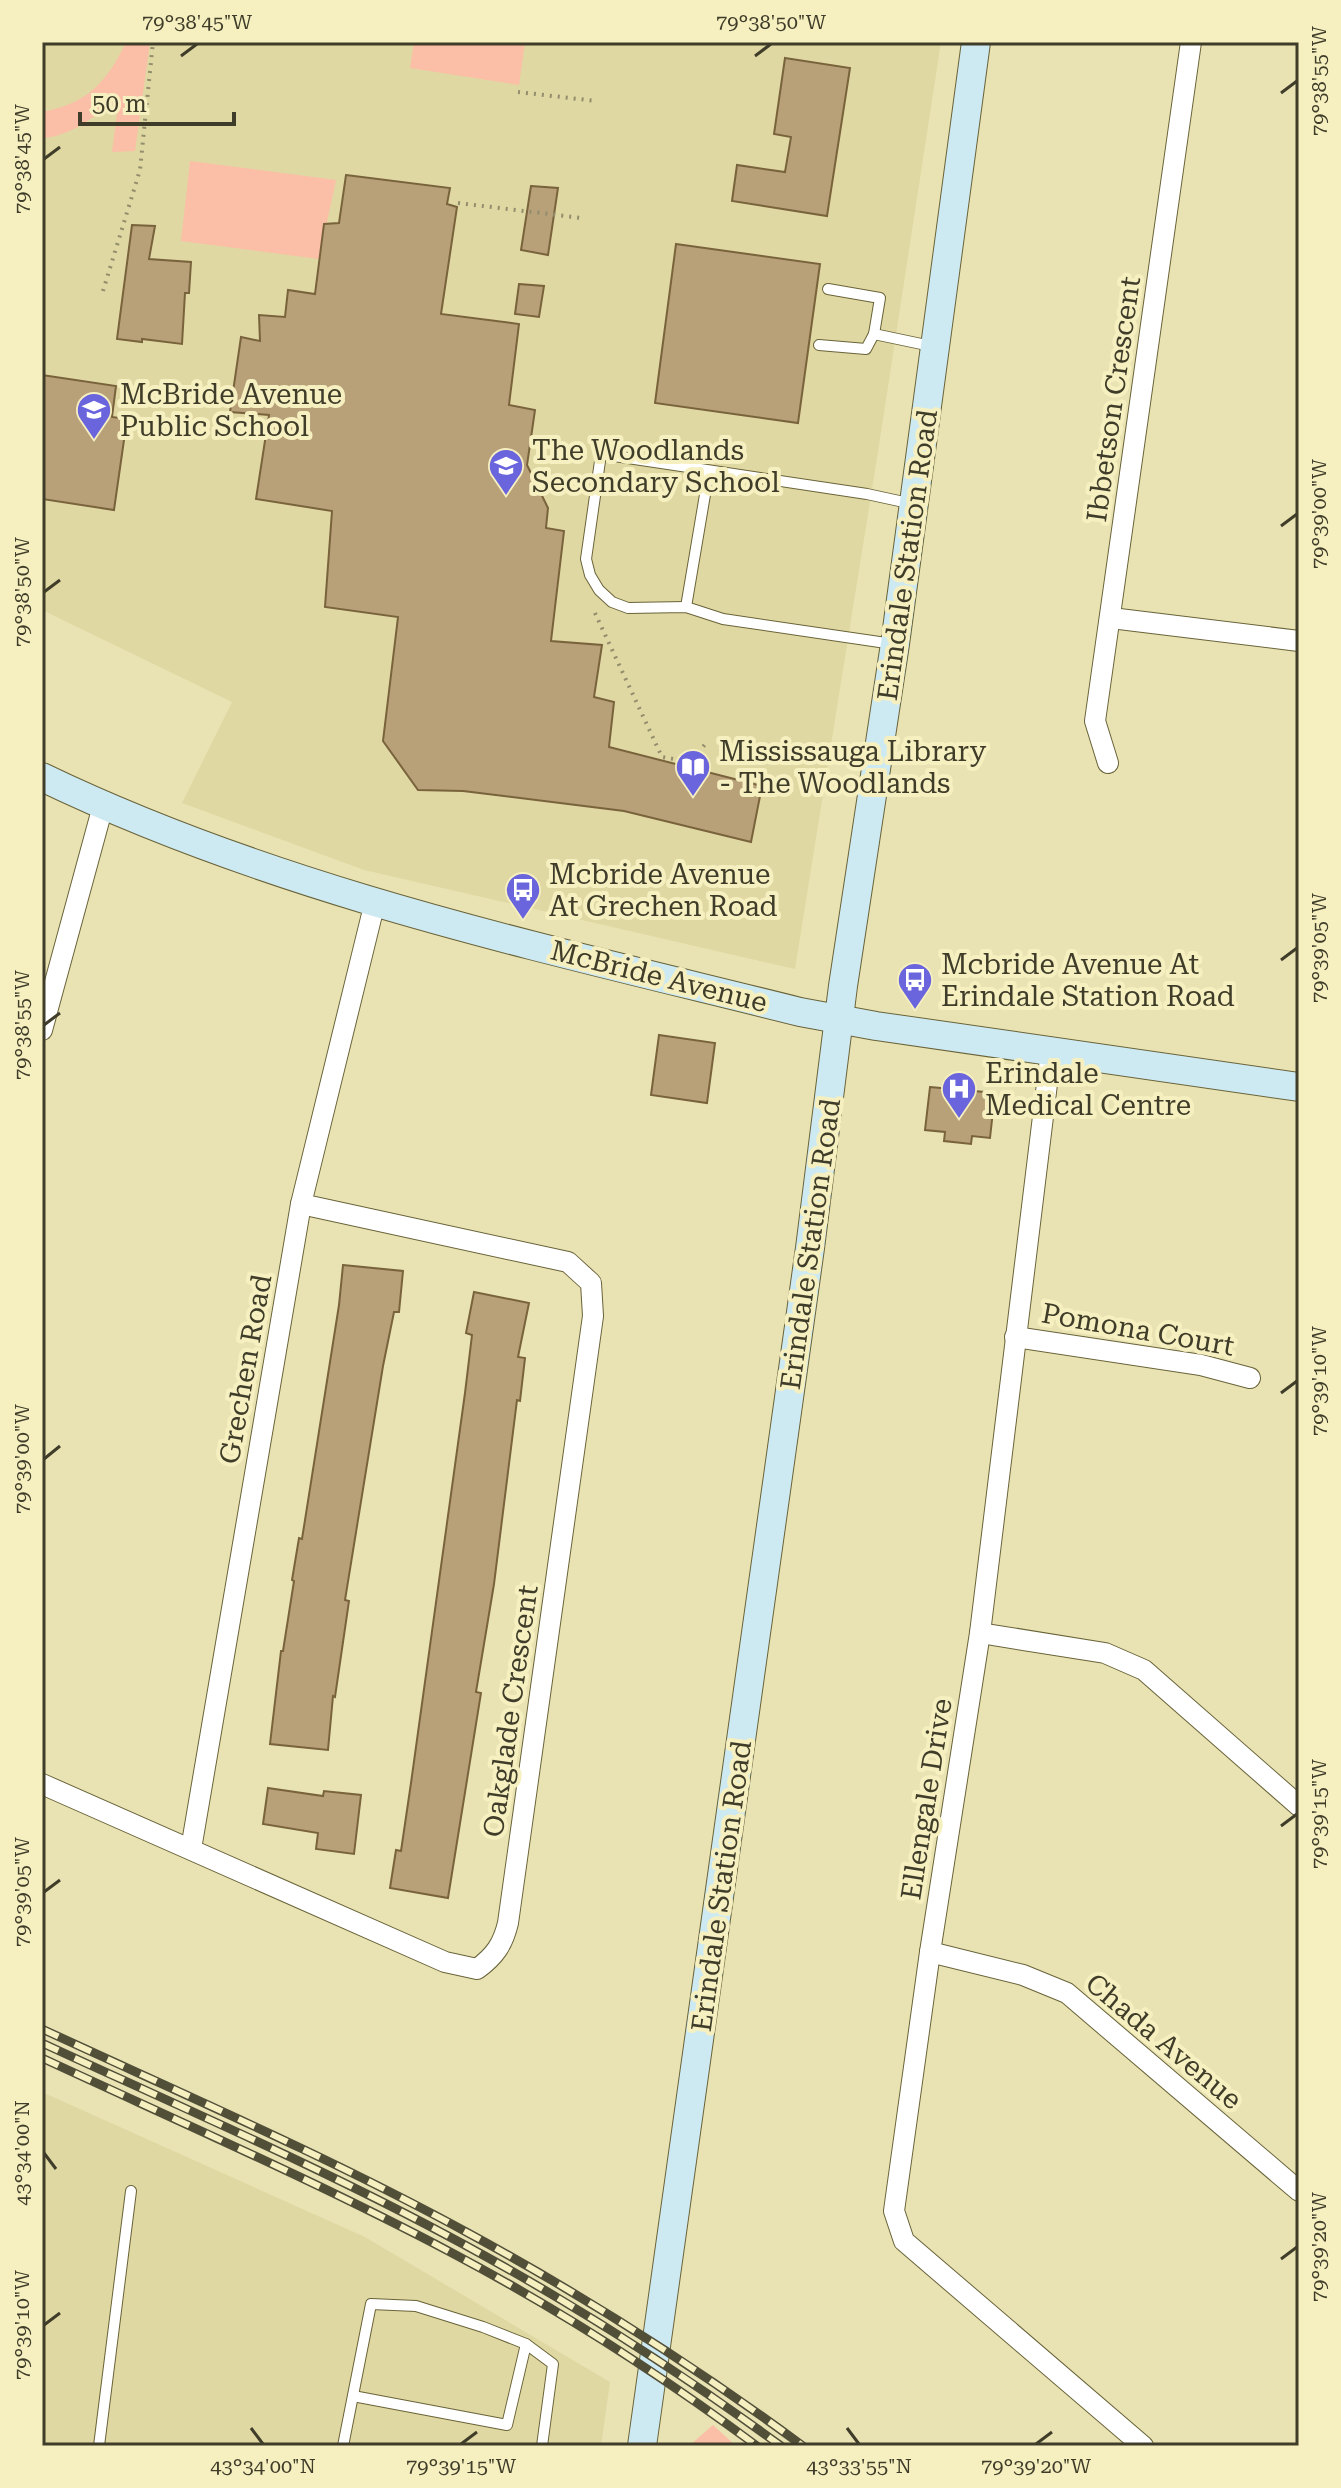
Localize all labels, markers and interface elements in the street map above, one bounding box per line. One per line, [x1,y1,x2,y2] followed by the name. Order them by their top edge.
[142,10,253,34] text: 79°38'45"W
[716,10,827,34] text: 79°38'50"W
[1307,25,1331,136] text: 79°38'55"W
[80,76,234,126] scale bar
[92,90,147,118] text: 50 m
[10,103,34,214] text: 79°38'45"W
[1080,274,1147,524] street label: Ibbetson Crescent
[120,378,342,443] place label: McBride Avenue Public School
[75,391,113,441] school or university icon: McBride Avenue Public School
[871,407,944,703] street label: Erindale Station Road
[532,434,780,499] place label: The Woodlands Secondary School
[487,447,525,497] school or university icon: The Woodlands Secondary School
[1307,458,1331,569] text: 79°39'00"W
[10,536,34,647] text: 79°38'50"W
[719,735,987,800] place label: Mississauga Library - The Woodlands
[674,748,712,798] library icon: Mississauga Library - The Woodlands
[549,858,778,923] place label: Mcbride Avenue At Grechen Road
[504,871,542,921] bus stop icon: Mcbride Avenue At Grechen Road
[1307,892,1331,1003] text: 79°39'05"W
[547,934,771,1019] street label: McBride Avenue
[941,948,1235,1013] place label: Mcbride Avenue At Erindale Station Road
[896,961,934,1011] bus stop icon: Mcbride Avenue At Erindale Station Road
[10,969,34,1080] text: 79°38'55"W
[985,1057,1191,1122] place label: Erindale Medical Centre
[940,1070,978,1120] hospital icon: Erindale Medical Centre
[774,1096,847,1392] street label: Erindale Station Road
[213,1272,278,1466] street label: Grechen Road
[1039,1296,1237,1363] street label: Pomona Court
[1307,1325,1331,1436] text: 79°39'10"W
[10,1403,34,1514] text: 79°39'00"W
[476,1583,545,1839] street label: Oakglade Crescent
[894,1696,959,1902] street label: Ellengale Drive
[685,1738,758,2034] street label: Erindale Station Road
[1307,1758,1331,1869] text: 79°39'15"W
[10,1836,34,1947] text: 79°39'05"W
[1079,1967,1248,2116] street label: Chada Avenue
[10,2100,34,2206] text: 43°34'00"N
[1307,2191,1331,2302] text: 79°39'20"W
[10,2269,34,2380] text: 79°39'10"W
[210,2454,316,2478] text: 43°34'00"N
[406,2454,517,2478] text: 79°39'15"W
[806,2454,912,2478] text: 43°33'55"N
[981,2454,1092,2478] text: 79°39'20"W

